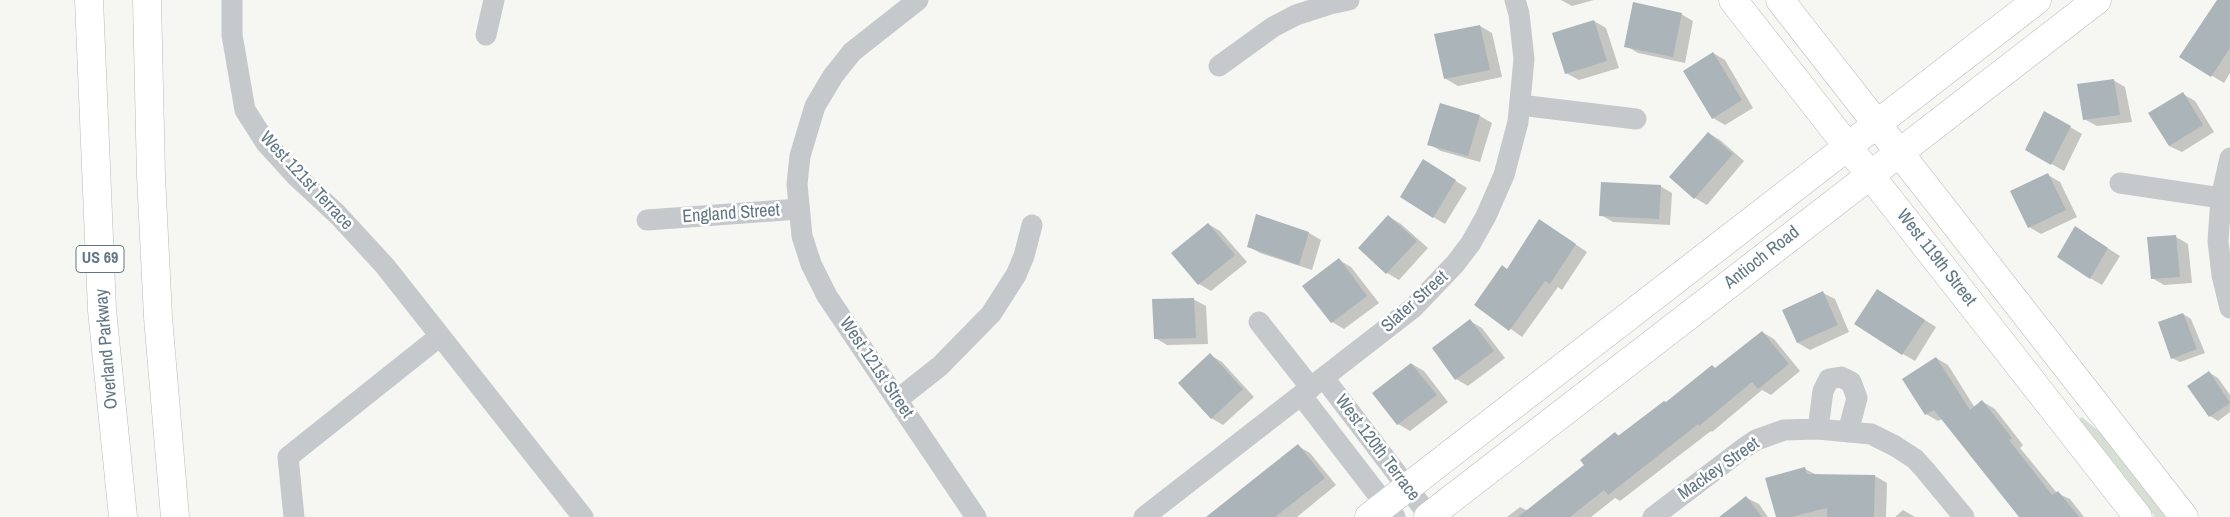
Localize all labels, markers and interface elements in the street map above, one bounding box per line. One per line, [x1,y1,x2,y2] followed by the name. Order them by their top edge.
[255,127,357,235] street label: West 121st Terrace
[682,200,780,228] street label: England Street
[1892,205,1980,311] street label: West 119th Street
[1720,222,1804,294] street label: Antioch Road
[76,245,124,272] road number: US 69
[1377,267,1453,337] street label: Slater Street
[91,288,123,410] street label: Overland Parkway
[834,313,918,423] street label: West 121st Street
[1330,390,1424,506] street label: West 120th Terrace
[1674,433,1764,505] street label: Mackey Street

